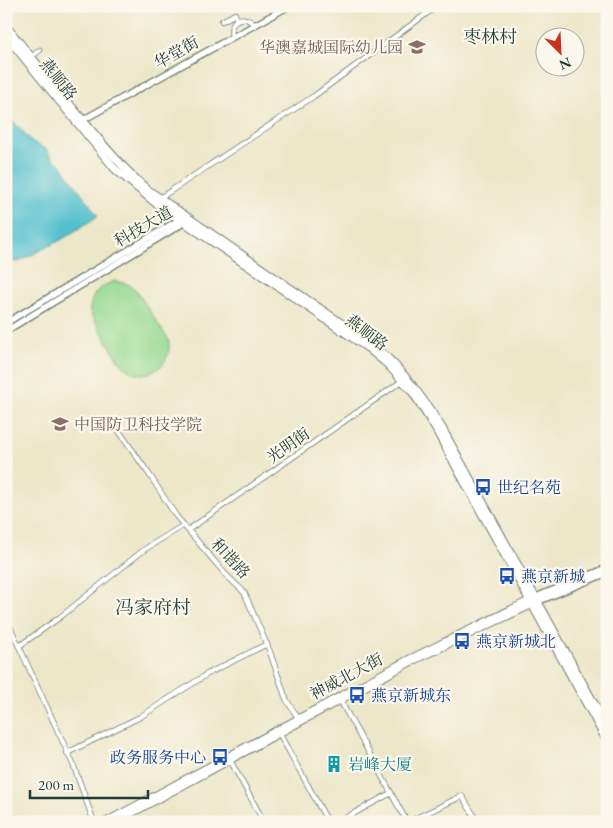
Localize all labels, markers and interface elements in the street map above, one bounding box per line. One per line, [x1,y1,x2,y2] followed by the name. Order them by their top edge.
[463,25,517,48] district label: 枣林村
[536,28,586,78] north arrow
[150,32,202,73] street label: 华堂街
[259,37,403,58] place label: 华澳嘉城国际幼儿园
[407,37,427,57] school or university icon: 华澳嘉城国际幼儿园
[556,53,574,75] text: N
[35,54,82,105] street label: 燕顺路
[110,201,176,252] street label: 科技大道
[341,310,392,355] street label: 燕顺路
[50,414,70,434] school or university icon: 中国防卫科技学院
[74,414,202,435] place label: 中国防卫科技学院
[263,423,314,468] street label: 光明街
[473,477,493,497] bus stop icon: 世纪名苑
[497,477,561,498] place label: 世纪名苑
[207,534,255,583] street label: 和谐路
[497,566,517,586] bus stop icon: 燕京新城
[521,566,585,587] place label: 燕京新城
[115,595,191,620] district label: 冯家府村
[452,631,472,651] bus stop icon: 燕京新城北
[476,631,556,652] place label: 燕京新城北
[306,648,386,704] street label: 神威北大街
[347,685,367,705] bus stop icon: 燕京新城东
[371,685,451,706] place label: 燕京新城东
[110,747,206,768] place label: 政务服务中心
[210,747,230,767] bus stop icon: 政务服务中心
[324,754,344,774] building icon: 岩峰大厦
[348,754,412,775] place label: 岩峰大厦
[30,768,148,800] scale bar
[38,775,75,794] text: 200 m

